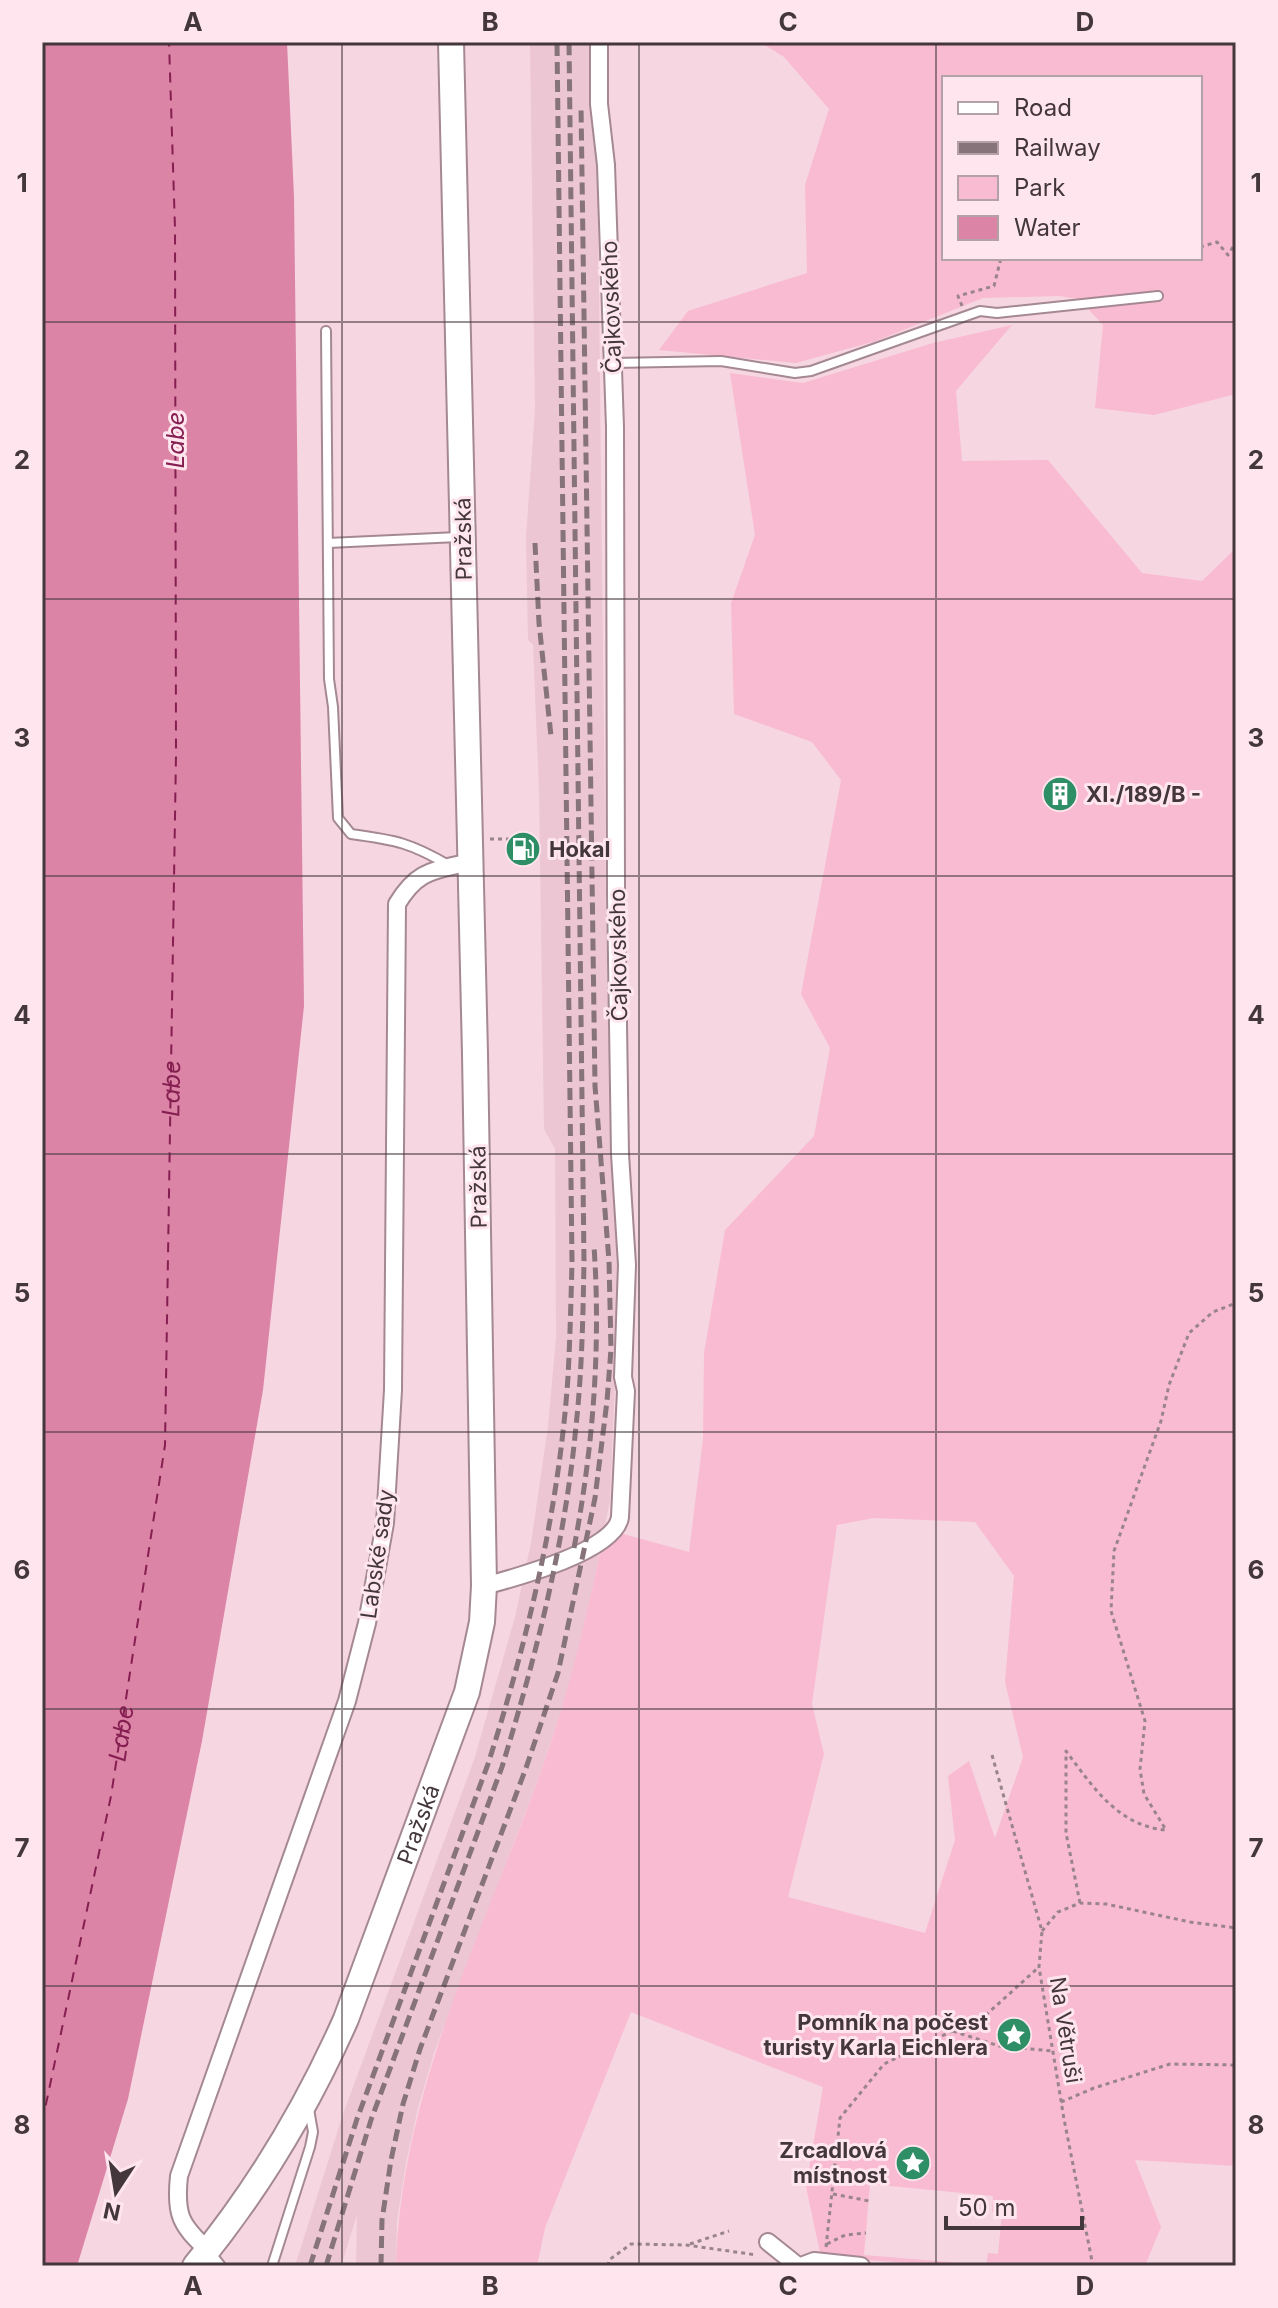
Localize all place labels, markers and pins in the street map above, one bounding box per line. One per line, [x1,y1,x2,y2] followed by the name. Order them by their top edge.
[1041,775,1079,813] building icon: XI./189/B -
[1086,781,1201,807] place label: XI./189/B -
[504,830,542,868] fuel station icon: Hokal
[549,836,610,862] place label: Hokal
[764,2009,988,2060] place label: Pomník na počest turisty Karla Eichlera
[995,2016,1033,2054] place icon: Pomník na počest turisty Karla Eichlera
[779,2137,887,2188] place label: Zrcadlová místnost
[894,2144,932,2182] place icon: Zrcadlová místnost

